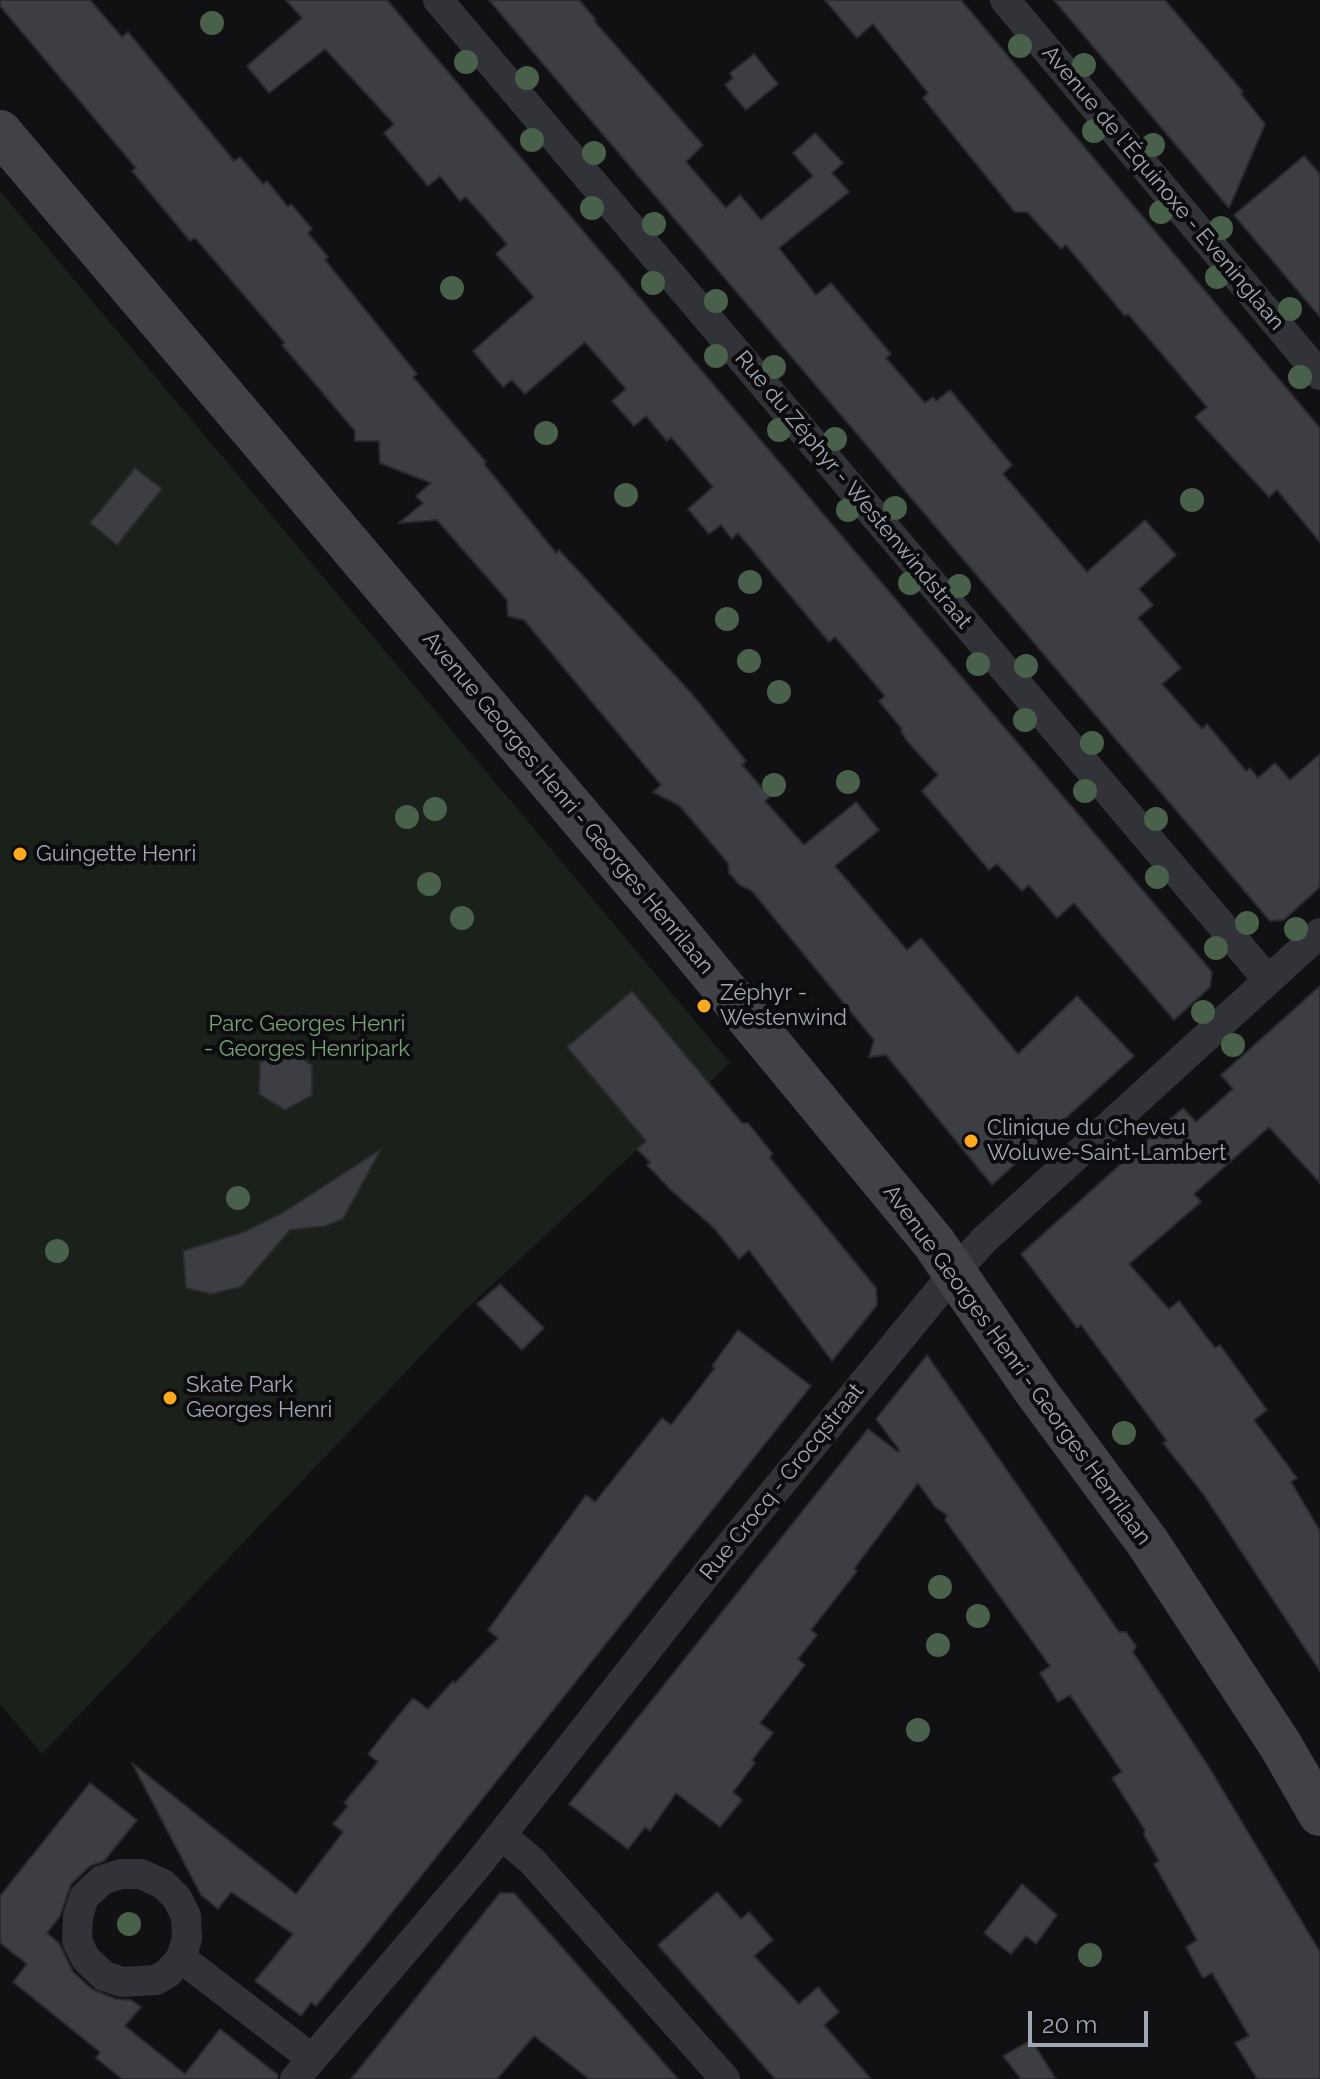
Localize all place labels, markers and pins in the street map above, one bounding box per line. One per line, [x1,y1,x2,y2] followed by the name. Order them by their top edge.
[36,841,196,867] place label: Guingette Henri
[11,845,29,863] marker: Guingette Henri
[720,980,847,1032] place label: Zéphyr - Westenwind
[695,997,713,1015] marker: Zéphyr - Westenwind
[987,1115,1226,1166] place label: Clinique du Cheveu Woluwe-Saint-Lambert
[962,1132,980,1150] marker: Clinique du Cheveu Woluwe-Saint-Lambert
[186,1372,332,1424] place label: Skate Park Georges Henri
[161,1389,179,1407] marker: Skate Park Georges Henri

